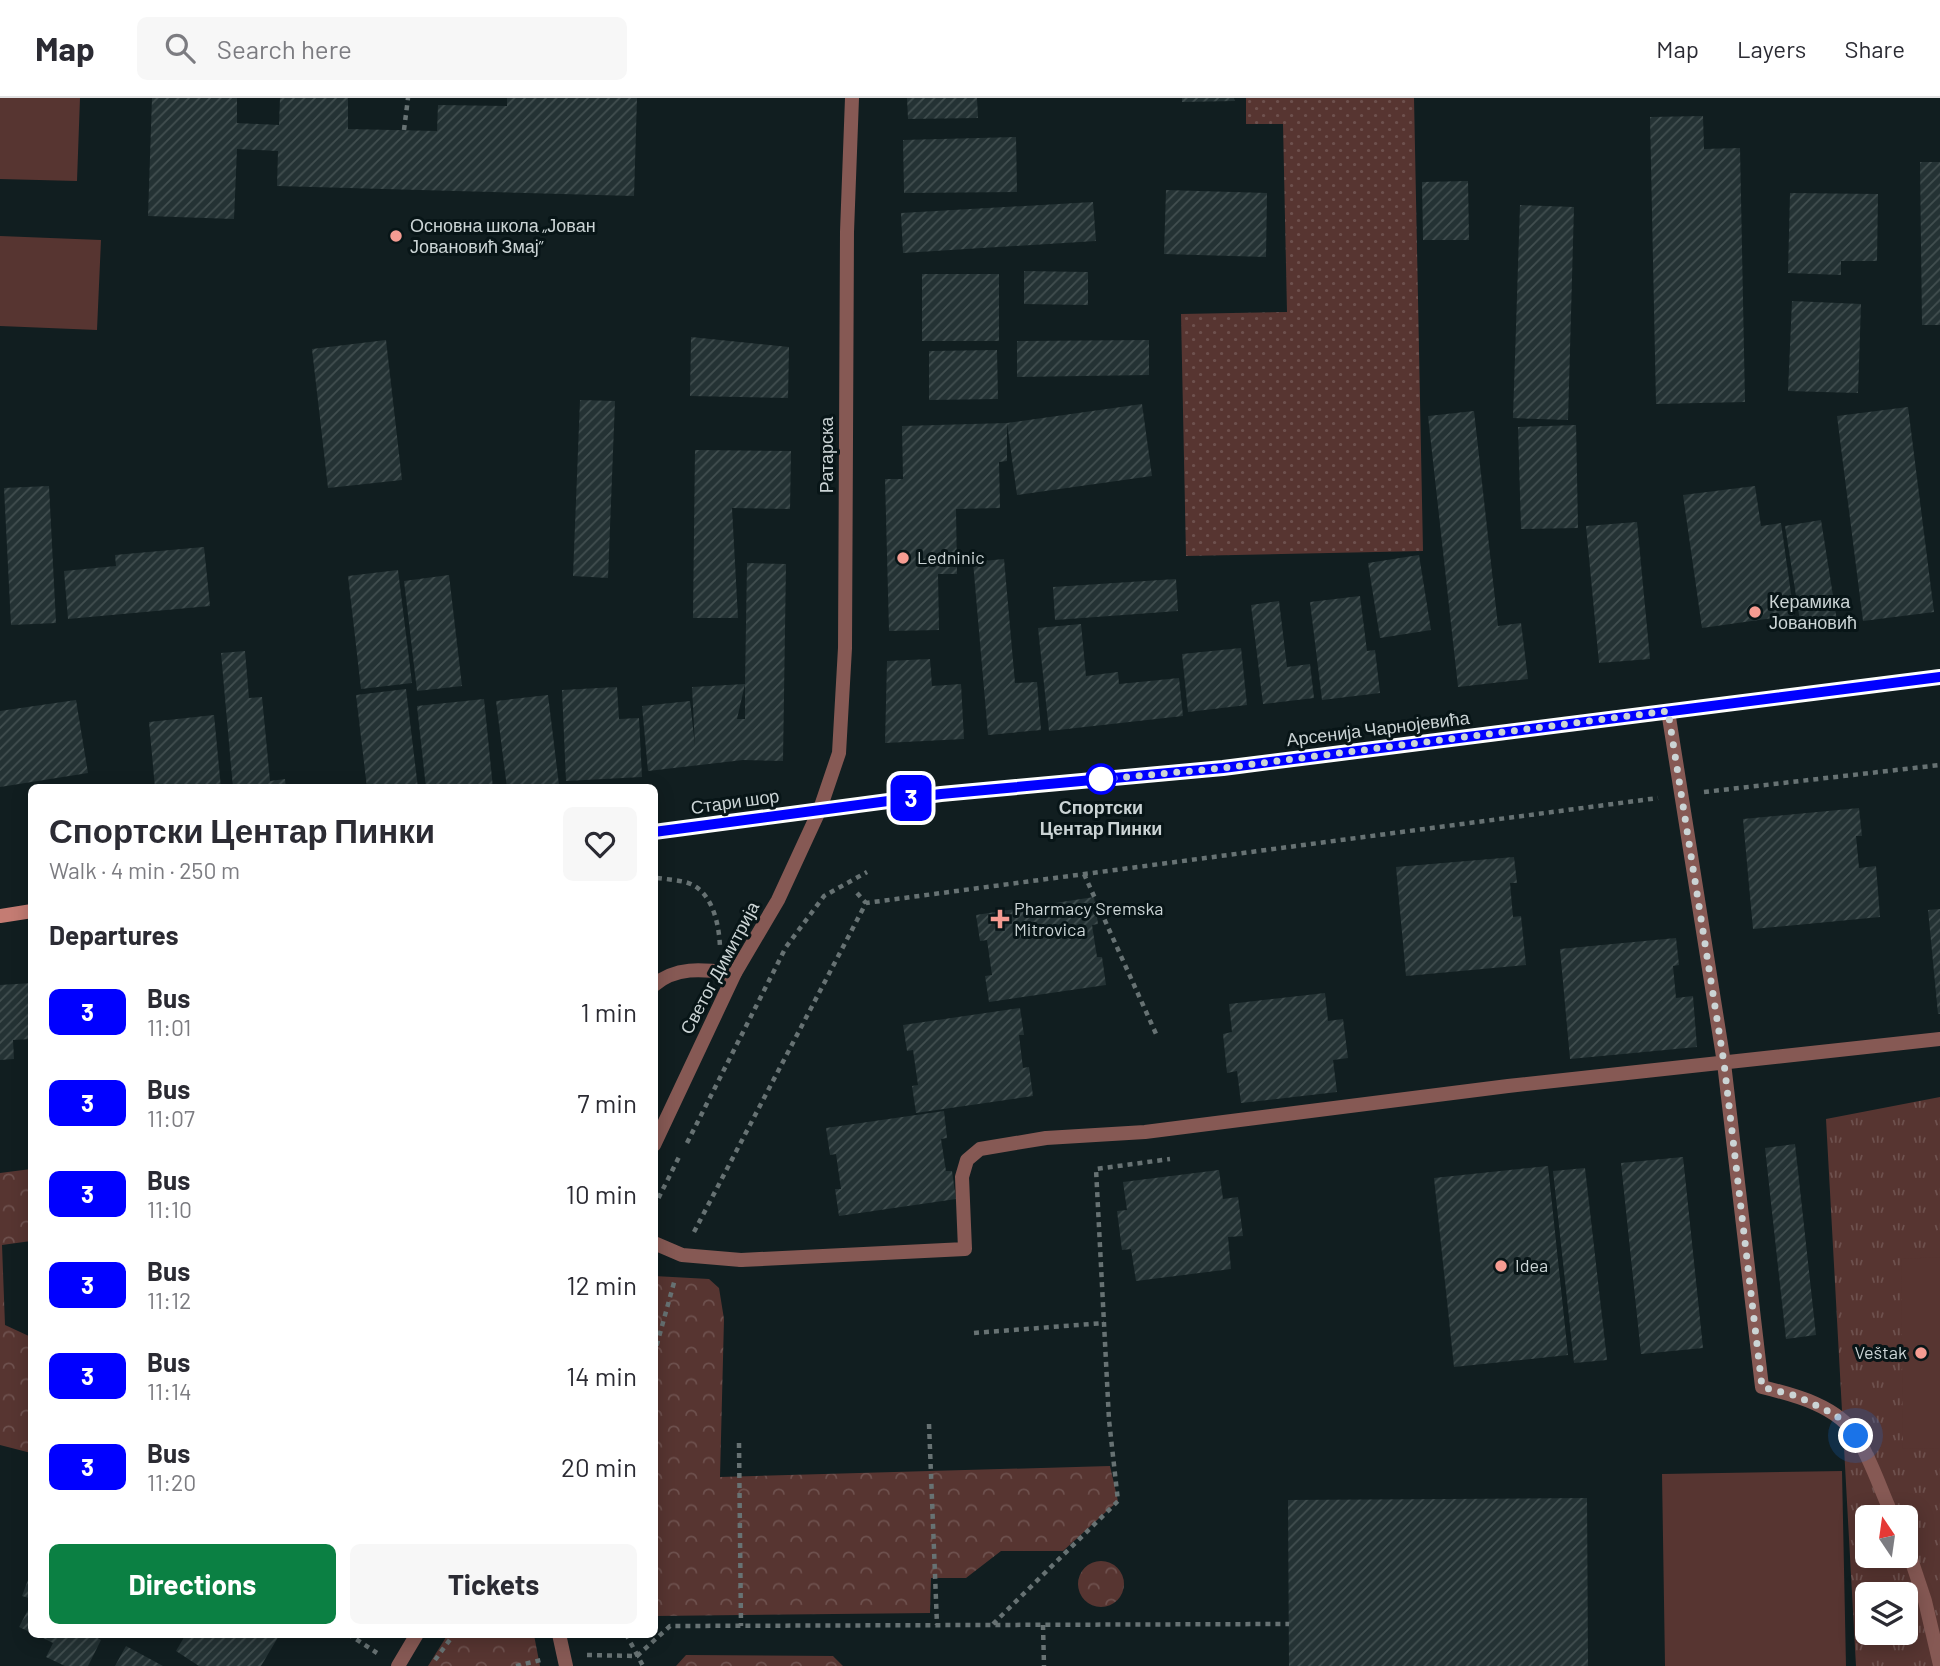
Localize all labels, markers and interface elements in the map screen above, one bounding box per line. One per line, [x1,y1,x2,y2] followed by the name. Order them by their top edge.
[137,17,627,80] search box
[35,28,95,68] text: Map
[161,29,199,67] icon: search
[217,33,352,64] text: Search here
[1656,34,1699,63] text: Map
[1737,34,1806,63] text: Layers
[1844,34,1905,63] text: Share
[410,214,596,257] place label: Основна школа „Јован Јовановић Змај”
[388,228,404,244] marker: Основна школа „Јован Јовановић Змај”
[815,416,837,493] street label: Ратарска
[917,546,985,568] place label: Ledninic
[895,550,911,566] marker: Ledninic
[1769,590,1857,633] place label: Керамика Јовановић
[1747,604,1763,620] marker: Керамика Јовановић
[1285,706,1472,750] street label: Арсенија Чарнојевића
[1086,764,1116,794] marker: Спортски Центар Пинки
[888,775,934,821] line badge: 3
[905,783,917,812] text: 3
[689,784,781,818] street label: Стари шор
[1040,796,1162,839] place label: Спортски Центар Пинки
[563,807,637,881] button: heart
[49,810,435,850] text: Спортски Центар Пинки
[49,856,240,884] text: Walk · 4 min · 250 m
[675,897,764,1038] street label: Светог Димитрија
[1014,897,1164,940] place label: Pharmacy Sremska Mitrovica
[992,911,1008,927] marker: Pharmacy Sremska Mitrovica
[49,919,179,950] text: Departures
[147,982,190,1013] text: Bus
[581,996,637,1027] text: 1 min
[81,997,94,1026] text: 3
[147,1013,191,1041] text: 11:01
[147,1073,190,1104] text: Bus
[577,1087,637,1118] text: 7 min
[81,1088,94,1117] text: 3
[147,1104,195,1132] text: 11:07
[147,1164,190,1195] text: Bus
[566,1178,637,1209] text: 10 min
[81,1179,94,1208] text: 3
[147,1195,192,1223] text: 11:10
[1515,1254,1548,1276] place label: Idea
[147,1255,190,1286] text: Bus
[1493,1258,1509,1274] marker: Idea
[567,1269,637,1300] text: 12 min
[81,1270,94,1299] text: 3
[147,1286,191,1314] text: 11:12
[1854,1341,1907,1363] place label: Veštak
[1913,1345,1929,1361] marker: Veštak
[147,1346,190,1377] text: Bus
[566,1360,637,1391] text: 14 min
[81,1361,94,1390] text: 3
[147,1377,192,1405] text: 11:14
[1838,1418,1873,1453] your location
[147,1437,190,1468] text: Bus
[561,1451,637,1482] text: 20 min
[81,1452,94,1481] text: 3
[147,1468,196,1496] text: 11:20
[1855,1505,1918,1568] north arrow
[1855,1505,1918,1645] map controls
[49,1544,336,1624] button: Directions
[350,1544,637,1624] button: Tickets
[1855,1582,1918,1645] button: layers

